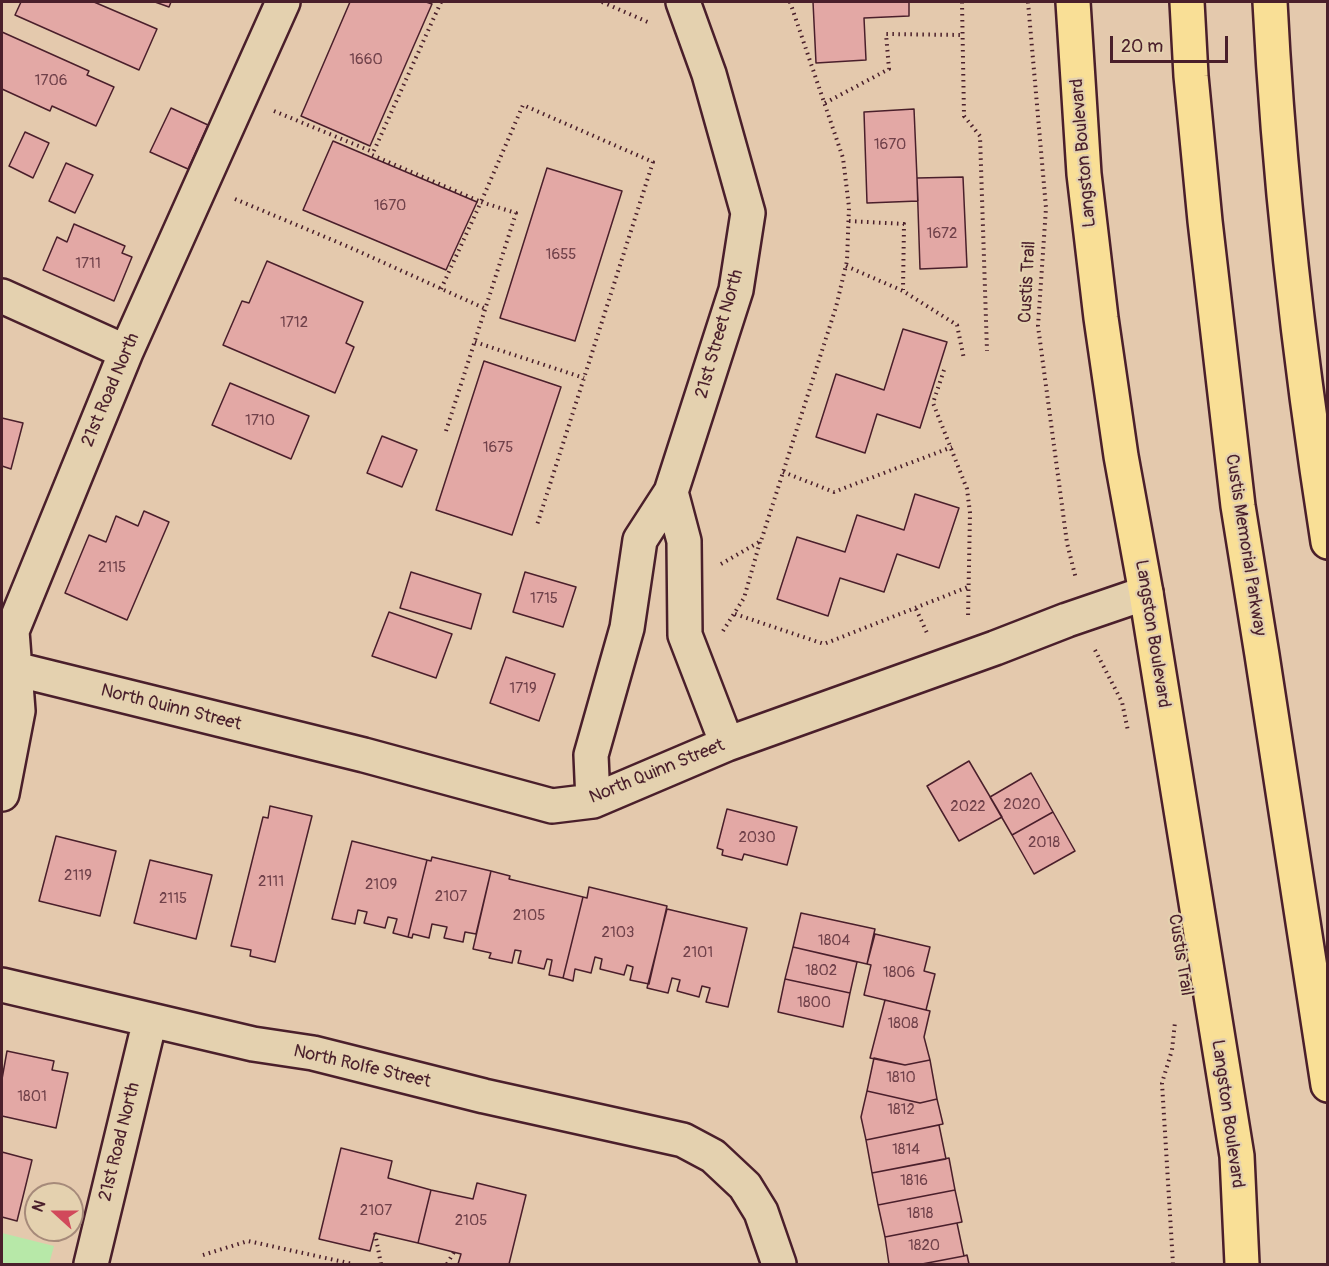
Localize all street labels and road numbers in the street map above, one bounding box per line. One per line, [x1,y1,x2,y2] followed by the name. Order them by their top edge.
[1067,78,1101,228] street label: Langston Boulevard
[1015,240,1041,324] street label: Custis Trail
[691,267,749,401] street label: 21st Street North
[77,330,145,450] street label: 21st Road North
[1220,453,1270,637] street label: Custis Memorial Parkway
[1130,558,1174,710] street label: Langston Boulevard
[99,680,243,736] street label: North Quinn Street
[586,735,728,809] street label: North Quinn Street
[1163,913,1197,997] street label: Custis Trail
[1206,1038,1248,1190] street label: Langston Boulevard
[291,1041,433,1093] street label: North Rolfe Street
[95,1080,145,1204] street label: 21st Road North

